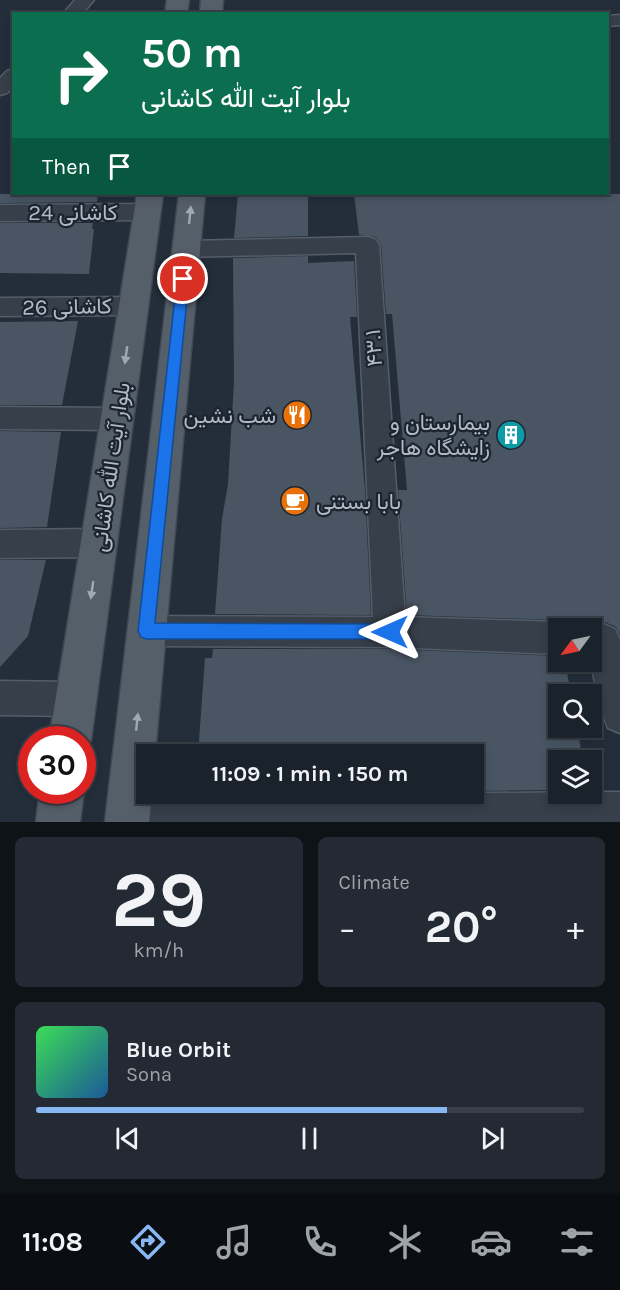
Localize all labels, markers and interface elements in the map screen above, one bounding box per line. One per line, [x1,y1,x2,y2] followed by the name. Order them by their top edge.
[141,28,243,78] text: 50 m
[42,36,120,114] icon: right
[141,82,351,114] text: بلوار آیت الله کاشانی
[103,150,136,183] icon: arrive
[42,154,91,180] text: Then
[28,200,118,226] street label: کاشانی 24
[185,205,195,224] one-way arrow
[157,253,208,304] pin
[166,262,199,295] icon: arrive
[22,293,112,321] street label: کاشانی 26
[360,329,388,367] street label: ۴۳.۱
[121,346,130,365] one-way arrow
[85,381,136,554] street label: بلوار آیت الله کاشانی
[281,399,313,431] restaurant icon: شب نشین
[184,403,276,429] place label: شب نشین
[376,410,490,461] place label: بیمارستان و زایشگاه هاجر
[495,419,527,451] building icon: بیمارستان و زایشگاه هاجر
[279,485,311,517] cafe icon: بابا بستنی
[316,489,401,515] place label: بابا بستنی
[87,580,96,599] one-way arrow
[358,600,422,664] position arrow
[548,618,602,672] north arrow
[548,618,602,804] map controls
[548,684,602,738] button: search
[132,712,142,731] one-way arrow
[18,726,96,804] speed limit sign: 30
[548,750,602,804] button: layers
[212,761,408,787] text: 11:09 · 1 min · 150 m
[111,854,206,946] text: 29
[339,871,410,894] text: Climate
[425,901,498,953] text: 20°
[339,909,356,947] text: −
[567,909,584,947] text: +
[133,939,184,962] text: km/h
[126,1037,231,1063] text: Blue Orbit
[126,1063,172,1086] text: Sona
[111,1122,144,1155] icon: previous
[293,1122,326,1155] icon: pause
[476,1122,509,1155] icon: next
[127,1221,169,1263] icon: directions
[213,1221,255,1263] icon: music
[299,1221,341,1263] icon: phone
[384,1221,426,1263] icon: climate
[470,1221,512,1263] icon: car
[556,1221,598,1263] icon: filters
[22,1226,83,1258] text: 11:08

